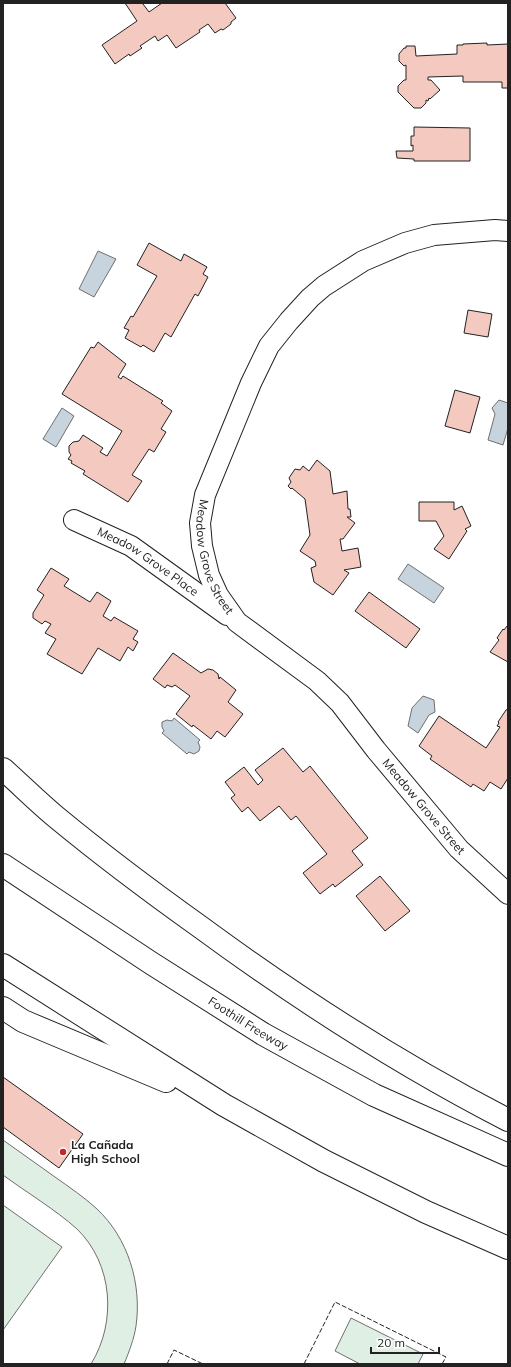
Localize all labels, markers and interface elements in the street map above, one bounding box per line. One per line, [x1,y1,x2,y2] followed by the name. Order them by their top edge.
[193,498,237,617] street label: Meadow Grove Street
[95,524,202,599] street label: Meadow Grove Place
[379,755,468,858] street label: Meadow Grove Street
[206,993,291,1054] street label: Foothill Freeway
[71,1137,140,1166] place label: La Cañada High School
[58,1147,68,1157] marker: La Cañada High School
[371,1329,439,1355] scale bar
[377,1335,405,1350] text: 20 m

